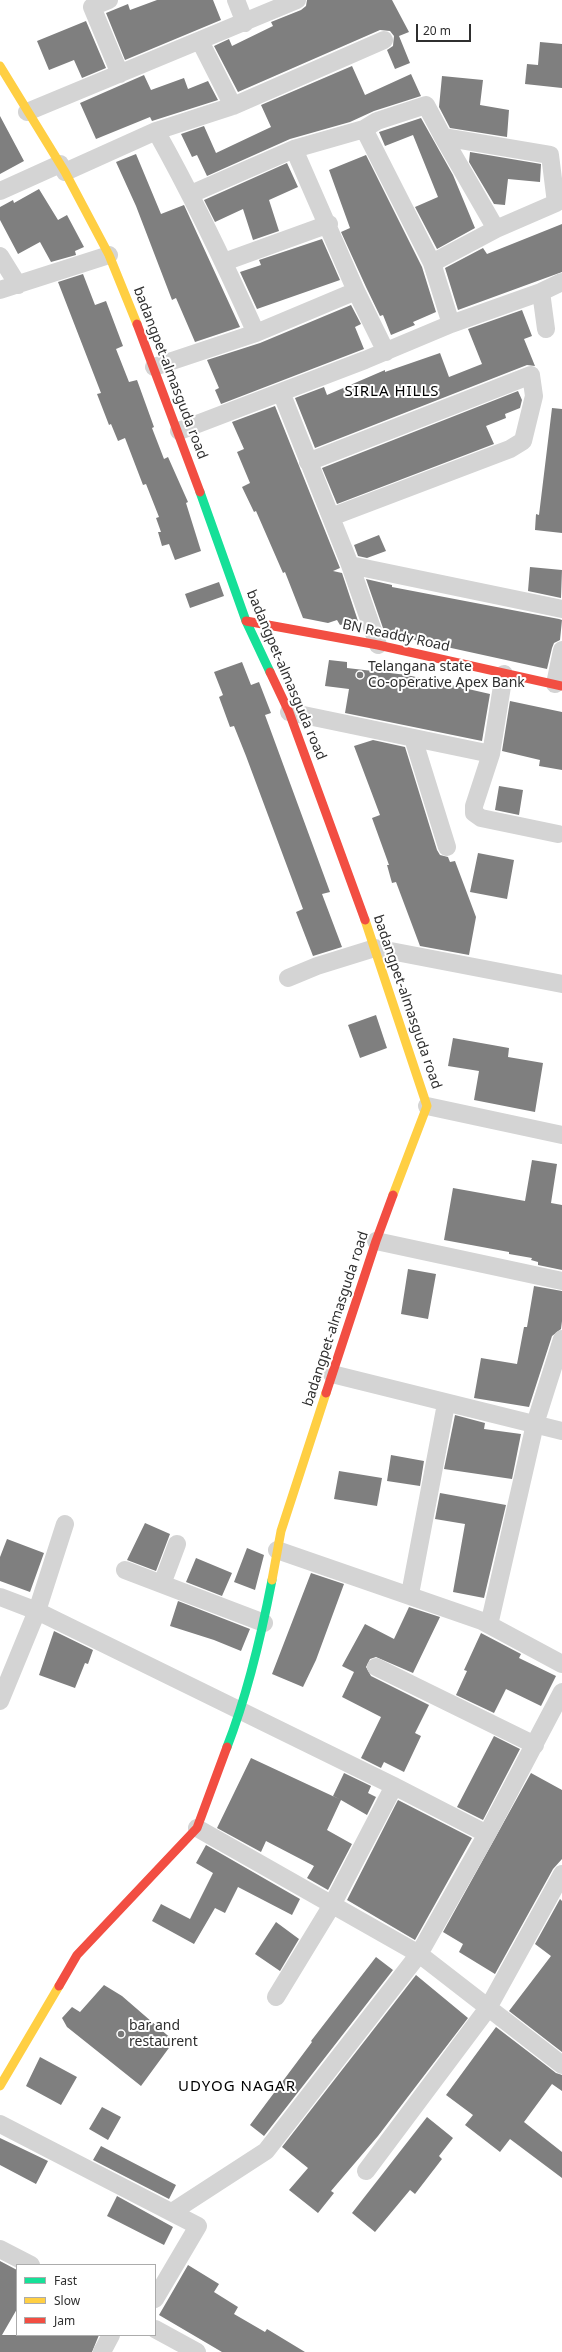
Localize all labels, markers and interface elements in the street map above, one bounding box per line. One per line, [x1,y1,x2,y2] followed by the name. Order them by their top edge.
[418,16,473,42] scale bar
[423,22,451,39] text: 20 m
[129,284,211,462] street label: badangpet-almasguda road
[344,383,440,401] district label: SIRLA HILLS
[242,587,330,763] street label: badangpet-almasguda road
[341,616,451,656] street label: BN Readdy Road
[368,659,525,692] place label: Telangana state Co-operative Apex Bank
[355,670,365,680] marker: Telangana state Co-operative Apex Bank
[369,913,445,1091] street label: badangpet-almasguda road
[300,1229,372,1409] street label: badangpet-almasguda road
[129,2018,198,2050] place label: bar and restaurent
[116,2029,126,2039] marker: bar and restaurent
[178,2078,296,2096] district label: UDYOG NAGAR
[16,2264,156,2336] legend
[54,2272,77,2289] text: Fast
[54,2292,80,2309] text: Slow
[54,2312,75,2329] text: Jam

